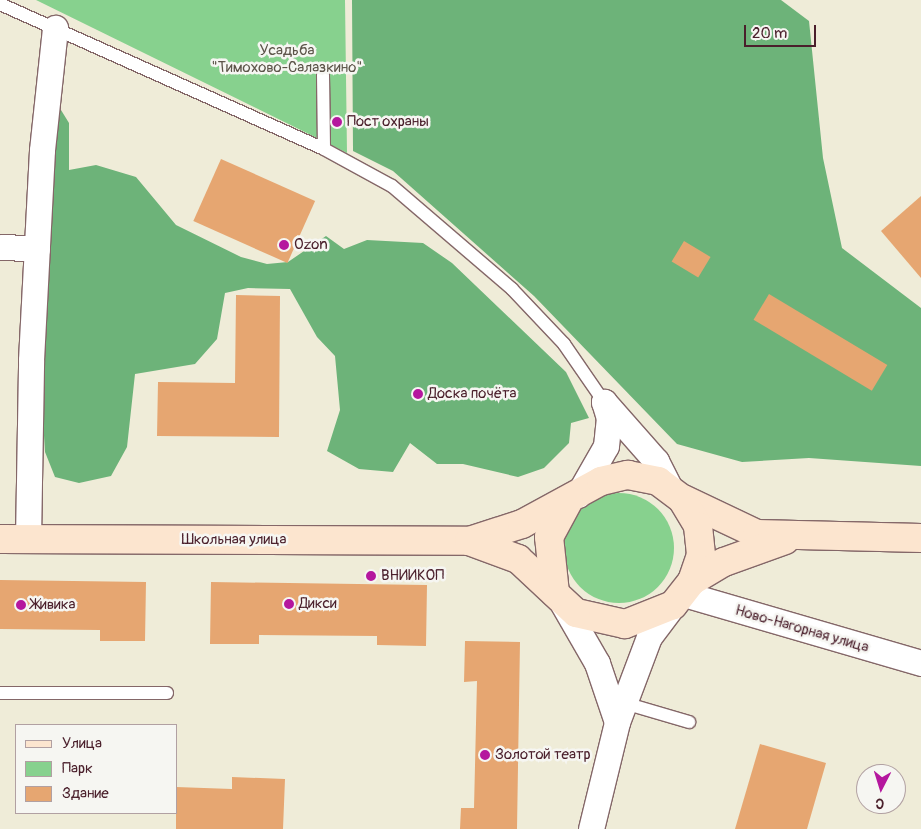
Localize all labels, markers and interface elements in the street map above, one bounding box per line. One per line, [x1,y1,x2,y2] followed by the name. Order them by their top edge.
[746,15,818,47] scale bar
[752,24,787,43] text: 20 m
[212,41,362,76] park label: Усадьба "Тимохово-Салазкино"
[347,113,429,131] place label: Пост охраны
[331,116,343,128] marker: Пост охраны
[294,236,328,254] place label: Ozon
[278,239,290,251] marker: Ozon
[428,385,516,403] place label: Доска почёта
[412,388,424,400] marker: Доска почёта
[182,531,286,549] street label: Школьная улица
[381,567,444,585] place label: ВНИИКОП
[365,570,377,582] marker: ВНИИКОП
[299,595,337,613] place label: Дикси
[31,596,75,614] place label: Живика
[283,598,295,610] marker: Дикси
[15,599,27,611] marker: Живика
[733,601,871,657] street label: Ново-Нагорная улица
[15,724,178,814] legend
[62,734,102,753] text: Улица
[495,746,591,764] place label: Золотой театр
[479,749,491,761] marker: Золотой театр
[62,759,93,778] text: Парк
[856,764,906,814] north arrow
[62,784,109,803] text: Здание
[875,795,885,812] text: С

